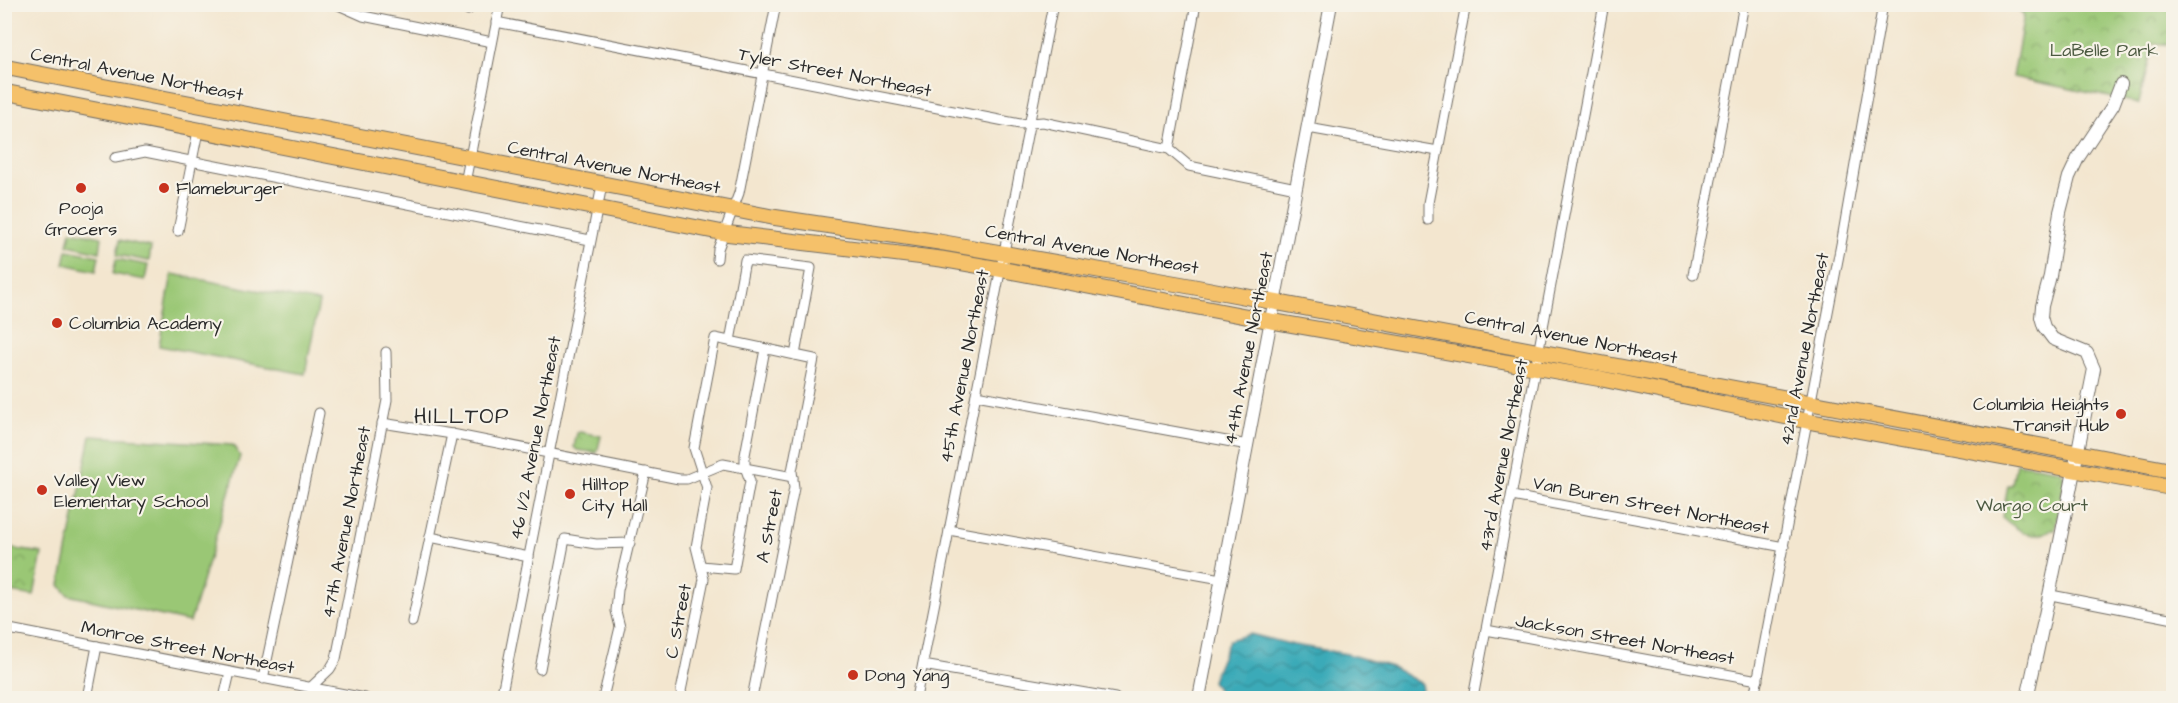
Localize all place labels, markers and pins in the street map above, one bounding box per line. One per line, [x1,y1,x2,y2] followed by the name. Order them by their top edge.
[176,176,282,202] place label: Flameburger
[74,181,88,195] marker: Pooja Grocers
[157,181,171,195] marker: Flameburger
[45,196,117,242] place label: Pooja Grocers
[69,311,222,337] place label: Columbia Academy
[50,316,64,330] marker: Columbia Academy
[1973,392,2109,438] place label: Columbia Heights Transit Hub
[2114,407,2128,421] marker: Columbia Heights Transit Hub
[54,468,209,515] place label: Valley View Elementary School
[582,472,648,519] place label: Hilltop City Hall
[35,483,49,497] marker: Valley View Elementary School
[563,487,577,501] marker: Hilltop City Hall
[865,663,949,689] place label: Dong Yang
[846,668,860,682] marker: Dong Yang

